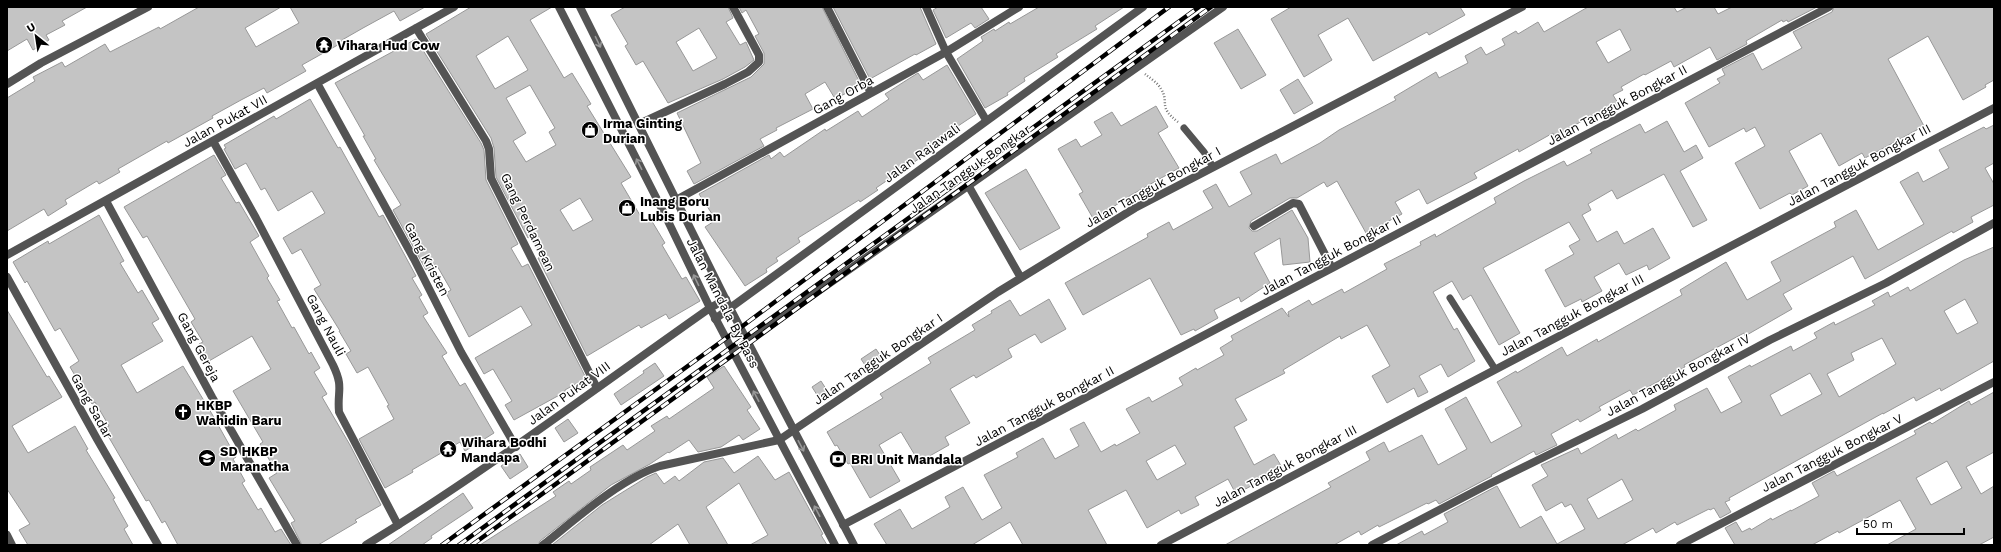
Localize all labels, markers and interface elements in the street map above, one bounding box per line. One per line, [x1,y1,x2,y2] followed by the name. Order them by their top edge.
[16,16,56,56] north arrow
[25,20,38,35] text: U
[314,35,334,55] temple icon: Vihara Hud Cow
[595,36,602,48] one-way arrow
[337,38,440,53] place label: Vihara Hud Cow
[1544,62,1690,148] street label: Jalan Tangguk Bongkar II
[810,72,876,118] street label: Gang Orba
[180,92,270,150] street label: Jalan Pukat VII
[603,116,683,146] place label: Irma Ginting Durian
[580,120,600,140] shop icon: Irma Ginting Durian
[881,120,963,186] street label: Jalan Rajawali
[907,121,1033,217] street label: Jalan Tangguk Bongkar
[1785,121,1933,209] street label: Jalan Tangguk Bongkar III
[1083,143,1223,231] street label: Jalan Tangguk Bongkar I
[635,158,642,170] one-way arrow
[498,170,558,274] street label: Gang Perdamean
[640,194,721,224] place label: Inang Boru Lubis Durian
[617,198,637,218] shop icon: Inang Boru Lubis Durian
[1258,212,1404,298] street label: Jalan Tangguk Bongkar II
[401,220,453,298] street label: Gang Kristen
[684,235,762,371] street label: Jalan Mandala By Pass
[1498,271,1646,359] street label: Jalan Tangguk Bongkar III
[692,274,700,286] one-way arrow
[303,291,349,359] street label: Gang Nauli
[174,310,224,385] street label: Gang Gereja
[811,310,945,408] street label: Jalan Tangguk Bongkar I
[1603,330,1753,419] street label: Jalan Tangguk Bongkar IV
[525,358,613,428] street label: Jalan Pukat VIII
[971,363,1117,449] street label: Jalan Tangguk Bongkar II
[68,371,116,441] street label: Gang Sadar
[752,390,759,402] one-way arrow
[196,398,282,428] place label: HKBP Wahidin Baru
[173,402,193,422] church icon: HKBP Wahidin Baru
[1759,411,1906,495] street label: Jalan Tangguk Bongkar V
[1211,422,1359,510] street label: Jalan Tangguk Bongkar III
[461,435,547,465] place label: Wihara Bodhi Mandapa
[438,439,458,459] temple icon: Wihara Bodhi Mandapa
[797,440,805,452] one-way arrow
[220,444,290,474] place label: SD HKBP Maranatha
[197,448,217,468] school or university icon: SD HKBP Maranatha
[828,449,848,469] bank icon: BRI Unit Mandala
[851,452,963,467] place label: BRI Unit Mandala
[813,505,820,517] one-way arrow
[1857,510,1964,536] scale bar
[1863,517,1893,531] text: 50 m

